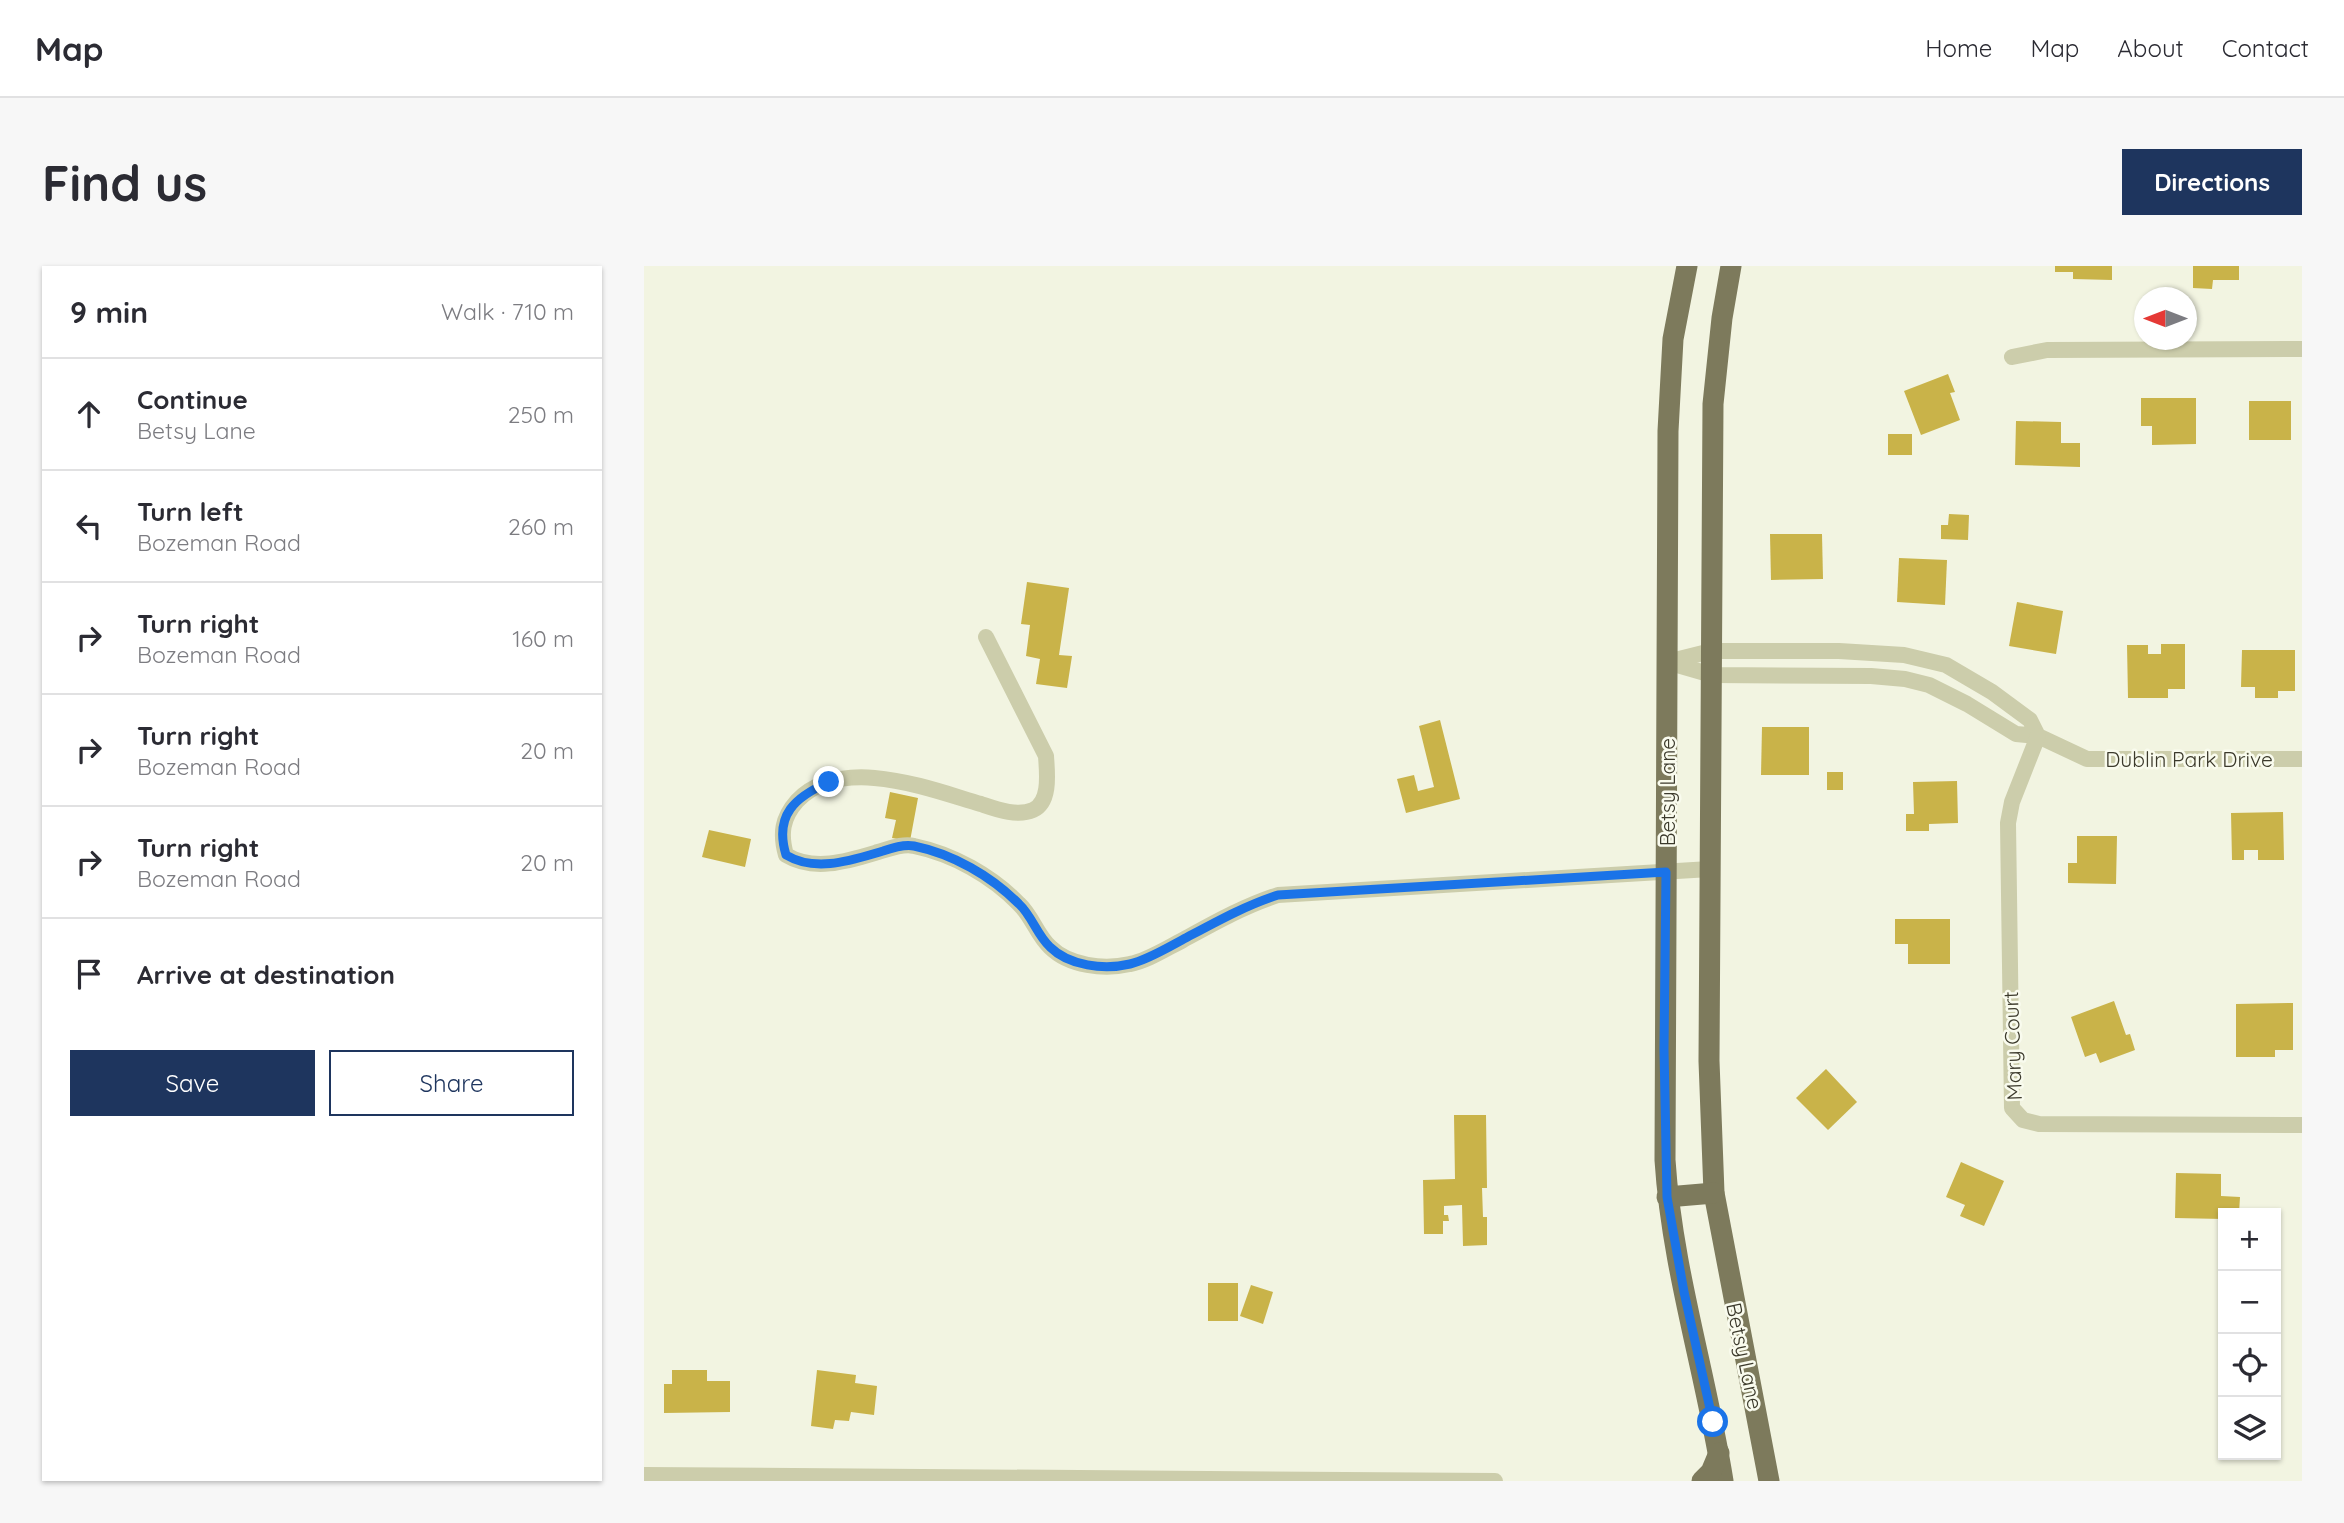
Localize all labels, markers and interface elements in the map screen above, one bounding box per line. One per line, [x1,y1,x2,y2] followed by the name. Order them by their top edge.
[35,28,103,69] text: Map
[1925,33,1992,63] text: Home
[2030,33,2079,63] text: Map
[2117,33,2184,63] text: About
[2222,33,2309,63] text: Contact
[2122,149,2302,215] button: Directions
[42,152,207,213] text: Find us
[2134,287,2197,350] north arrow
[70,293,148,331] text: 9 min
[441,297,574,326] text: Walk · 710 m
[137,383,248,416] text: Continue
[70,395,108,433] icon: ahead
[508,400,574,429] text: 250 m
[137,416,256,445] text: Betsy Lane
[137,495,244,528] text: Turn left
[70,507,108,545] icon: left
[508,512,574,541] text: 260 m
[137,528,301,557] text: Bozeman Road
[137,607,259,640] text: Turn right
[70,619,108,657] icon: right
[512,624,574,653] text: 160 m
[137,640,301,669] text: Bozeman Road
[137,719,259,752] text: Turn right
[70,731,108,769] icon: right
[520,736,574,765] text: 20 m
[1654,738,1680,846] street label: Betsy Lane
[2105,746,2273,772] street label: Dublin Park Drive
[137,752,301,781] text: Bozeman Road
[813,766,844,797] route end
[137,831,259,864] text: Turn right
[70,843,108,881] icon: right
[520,848,574,877] text: 20 m
[137,864,301,893] text: Bozeman Road
[70,955,108,993] icon: arrive
[137,958,395,991] text: Arrive at destination
[1997,991,2027,1101] street label: Mary Court
[70,1050,315,1116] button: Save
[329,1050,574,1116] button: Share
[2218,1208,2281,1460] map controls
[2218,1208,2281,1271] button: +
[2218,1271,2281,1334] button: −
[1721,1300,1769,1412] street label: Betsy Lane
[2218,1334,2281,1397] button: locate
[2218,1397,2281,1460] button: layers
[1697,1406,1728,1437] route start

